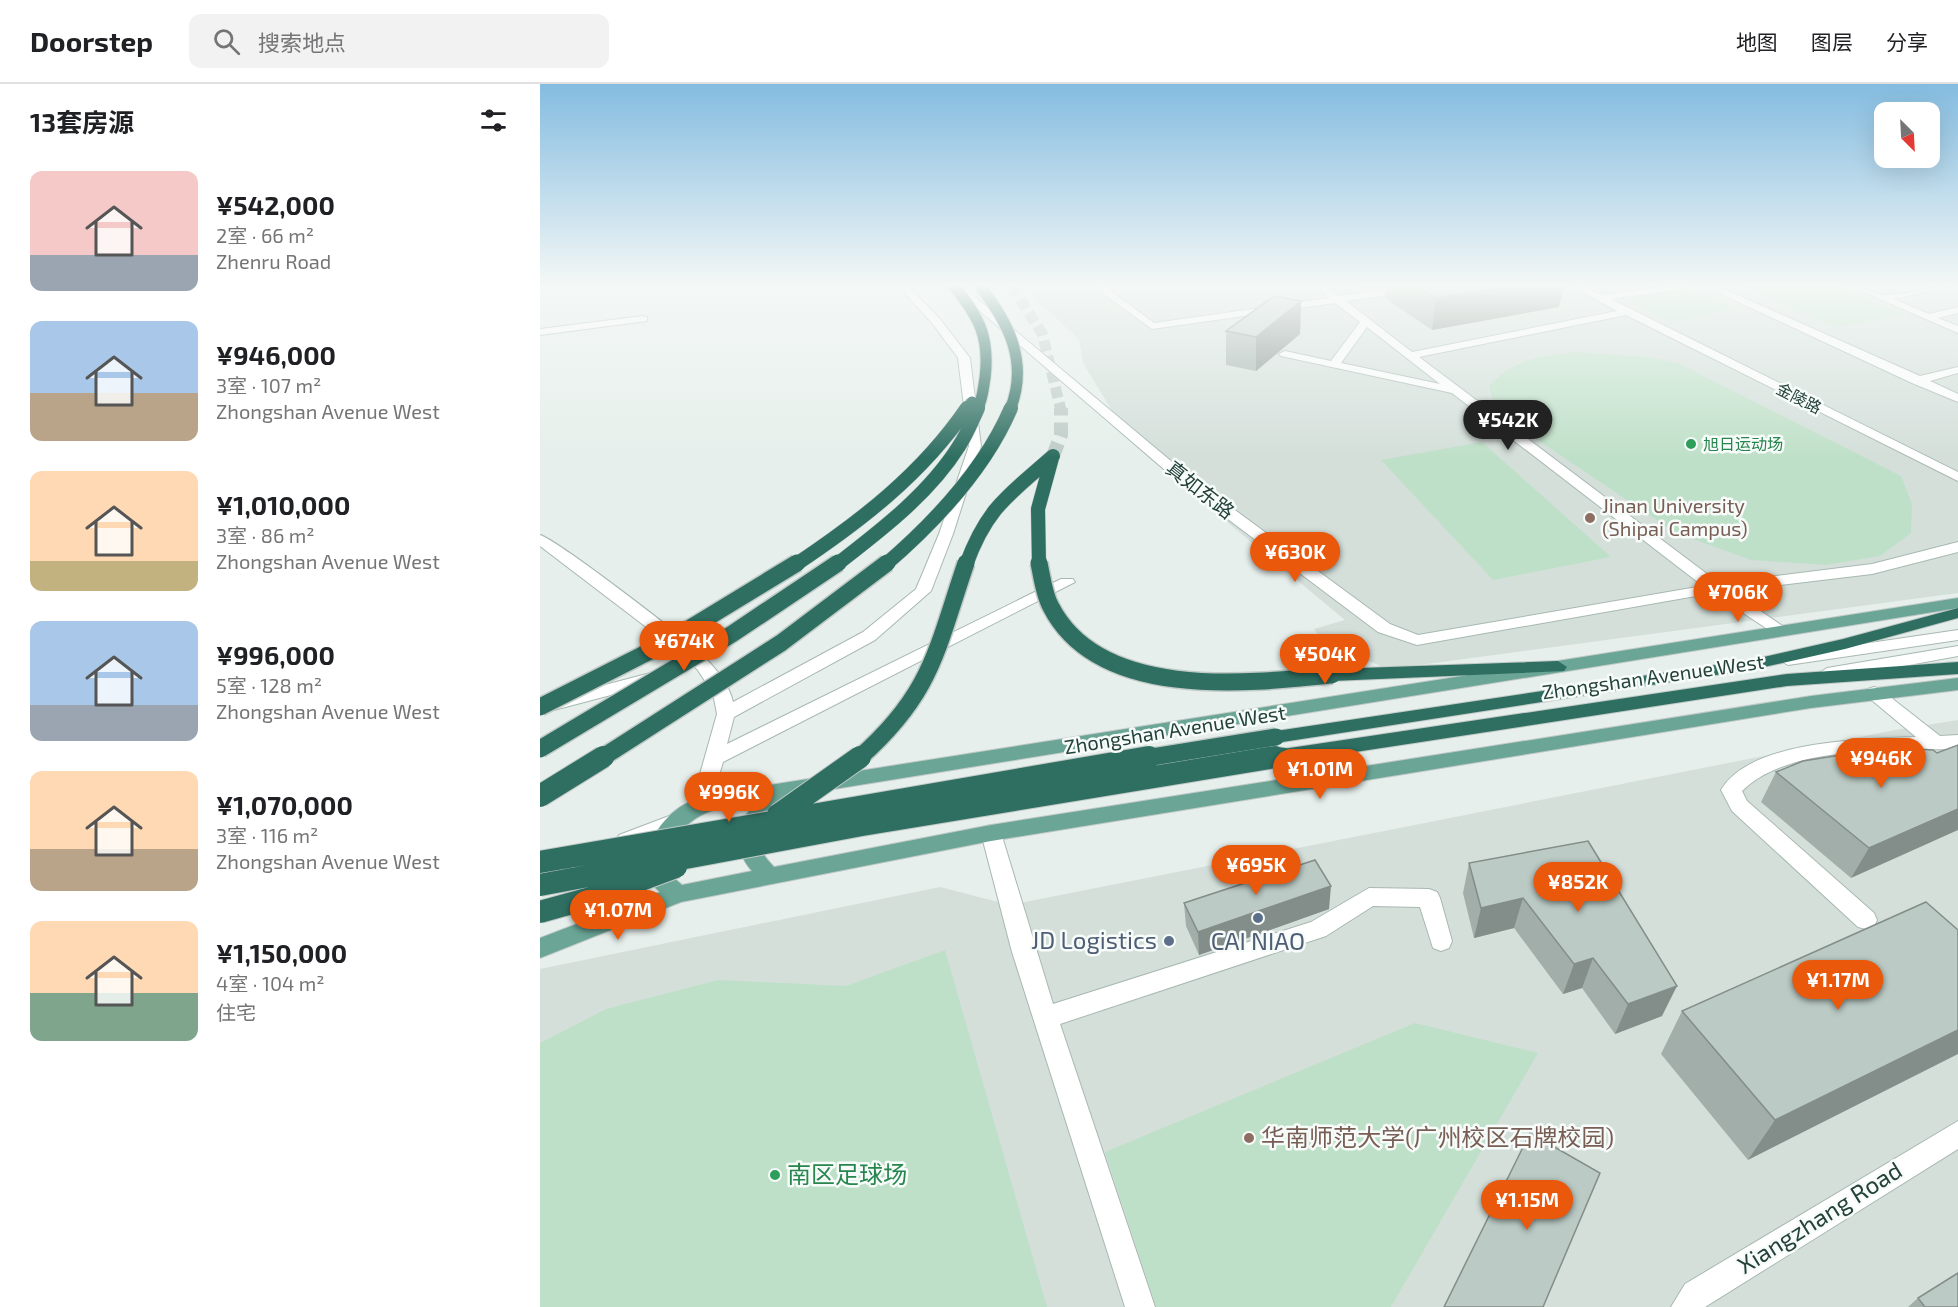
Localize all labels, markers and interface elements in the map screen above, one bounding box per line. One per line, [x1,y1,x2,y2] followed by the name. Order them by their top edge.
[189,14,609,68] search box
[30,24,153,58] text: Doorstep
[210,25,243,58] icon: search
[258,29,346,55] text: 搜索地点
[1736,29,1778,54] text: 地图
[1811,29,1853,54] text: 图层
[1886,29,1928,54] text: 分享
[1874,102,1940,168] north arrow
[1874,102,1940,168] map controls
[477,104,510,137] icon: filters
[30,106,134,137] text: 13套房源
[216,189,335,220] text: ¥542,000
[78,195,150,267] icon: home
[216,223,314,247] text: 2室 · 66 m²
[216,249,331,273] text: Zhenru Road
[216,339,336,370] text: ¥946,000
[78,345,150,417] icon: home
[216,373,321,397] text: 3室 · 107 m²
[1774,378,1825,417] street label: 金陵路
[216,399,440,423] text: Zhongshan Avenue West
[1466,400,1550,451] pin: ¥542K
[1477,407,1539,431] text: ¥542K
[1703,434,1783,453] place label: 旭日运动场
[1684,437,1698,451] marker: 旭日运动场
[1162,455,1240,523] street label: 真如东路
[216,489,350,520] text: ¥1,010,000
[1602,493,1748,540] place label: Jinan University (Shipai Campus)
[78,495,150,567] icon: home
[1583,511,1597,525] marker: Jinan University (Shipai Campus)
[216,523,315,547] text: 3室 · 86 m²
[1253,532,1337,583] pin: ¥630K
[1264,539,1326,563] text: ¥630K
[216,549,440,573] text: Zhongshan Avenue West
[1696,572,1780,623] pin: ¥706K
[1708,579,1768,603] text: ¥706K
[642,621,726,672] pin: ¥674K
[653,628,715,652] text: ¥674K
[1283,634,1367,685] pin: ¥504K
[216,639,335,670] text: ¥996,000
[1294,641,1356,665] text: ¥504K
[78,645,150,717] icon: home
[1540,649,1766,703] street label: Zhongshan Avenue West
[216,673,322,697] text: 5室 · 128 m²
[216,699,440,723] text: Zhongshan Avenue West
[1062,700,1288,758] street label: Zhongshan Avenue West
[1839,738,1923,789] pin: ¥946K
[1850,745,1912,769] text: ¥946K
[1271,749,1369,800] pin: ¥1.01M
[1287,756,1353,780] text: ¥1.01M
[687,772,771,823] pin: ¥996K
[698,779,760,803] text: ¥996K
[216,789,353,820] text: ¥1,070,000
[78,795,150,867] icon: home
[216,823,318,847] text: 3室 · 116 m²
[1214,845,1298,896] pin: ¥695K
[216,849,440,873] text: Zhongshan Avenue West
[1226,852,1286,876] text: ¥695K
[1536,862,1620,913] pin: ¥852K
[1547,869,1609,893] text: ¥852K
[569,890,667,941] pin: ¥1.07M
[584,897,652,921] text: ¥1.07M
[1251,911,1265,925] marker: CAI NIAO
[1031,925,1157,954] place label: JD Logistics
[1211,926,1305,955] place label: CAI NIAO
[1162,934,1176,948] marker: JD Logistics
[216,937,347,968] text: ¥1,150,000
[78,945,150,1017] icon: home
[1789,960,1887,1011] pin: ¥1.17M
[1806,967,1870,991] text: ¥1.17M
[216,971,325,995] text: 4室 · 104 m²
[216,1000,256,1024] text: 住宅
[1261,1122,1614,1151] place label: 华南师范大学(广州校区石牌校园)
[1242,1131,1256,1145] marker: 华南师范大学(广州校区石牌校园)
[1732,1154,1907,1279] street label: Xiangzhang Road
[787,1159,907,1188] place label: 南区足球场
[768,1168,782,1182] marker: 南区足球场
[1478,1180,1576,1231] pin: ¥1.15M
[1495,1187,1559,1211] text: ¥1.15M

